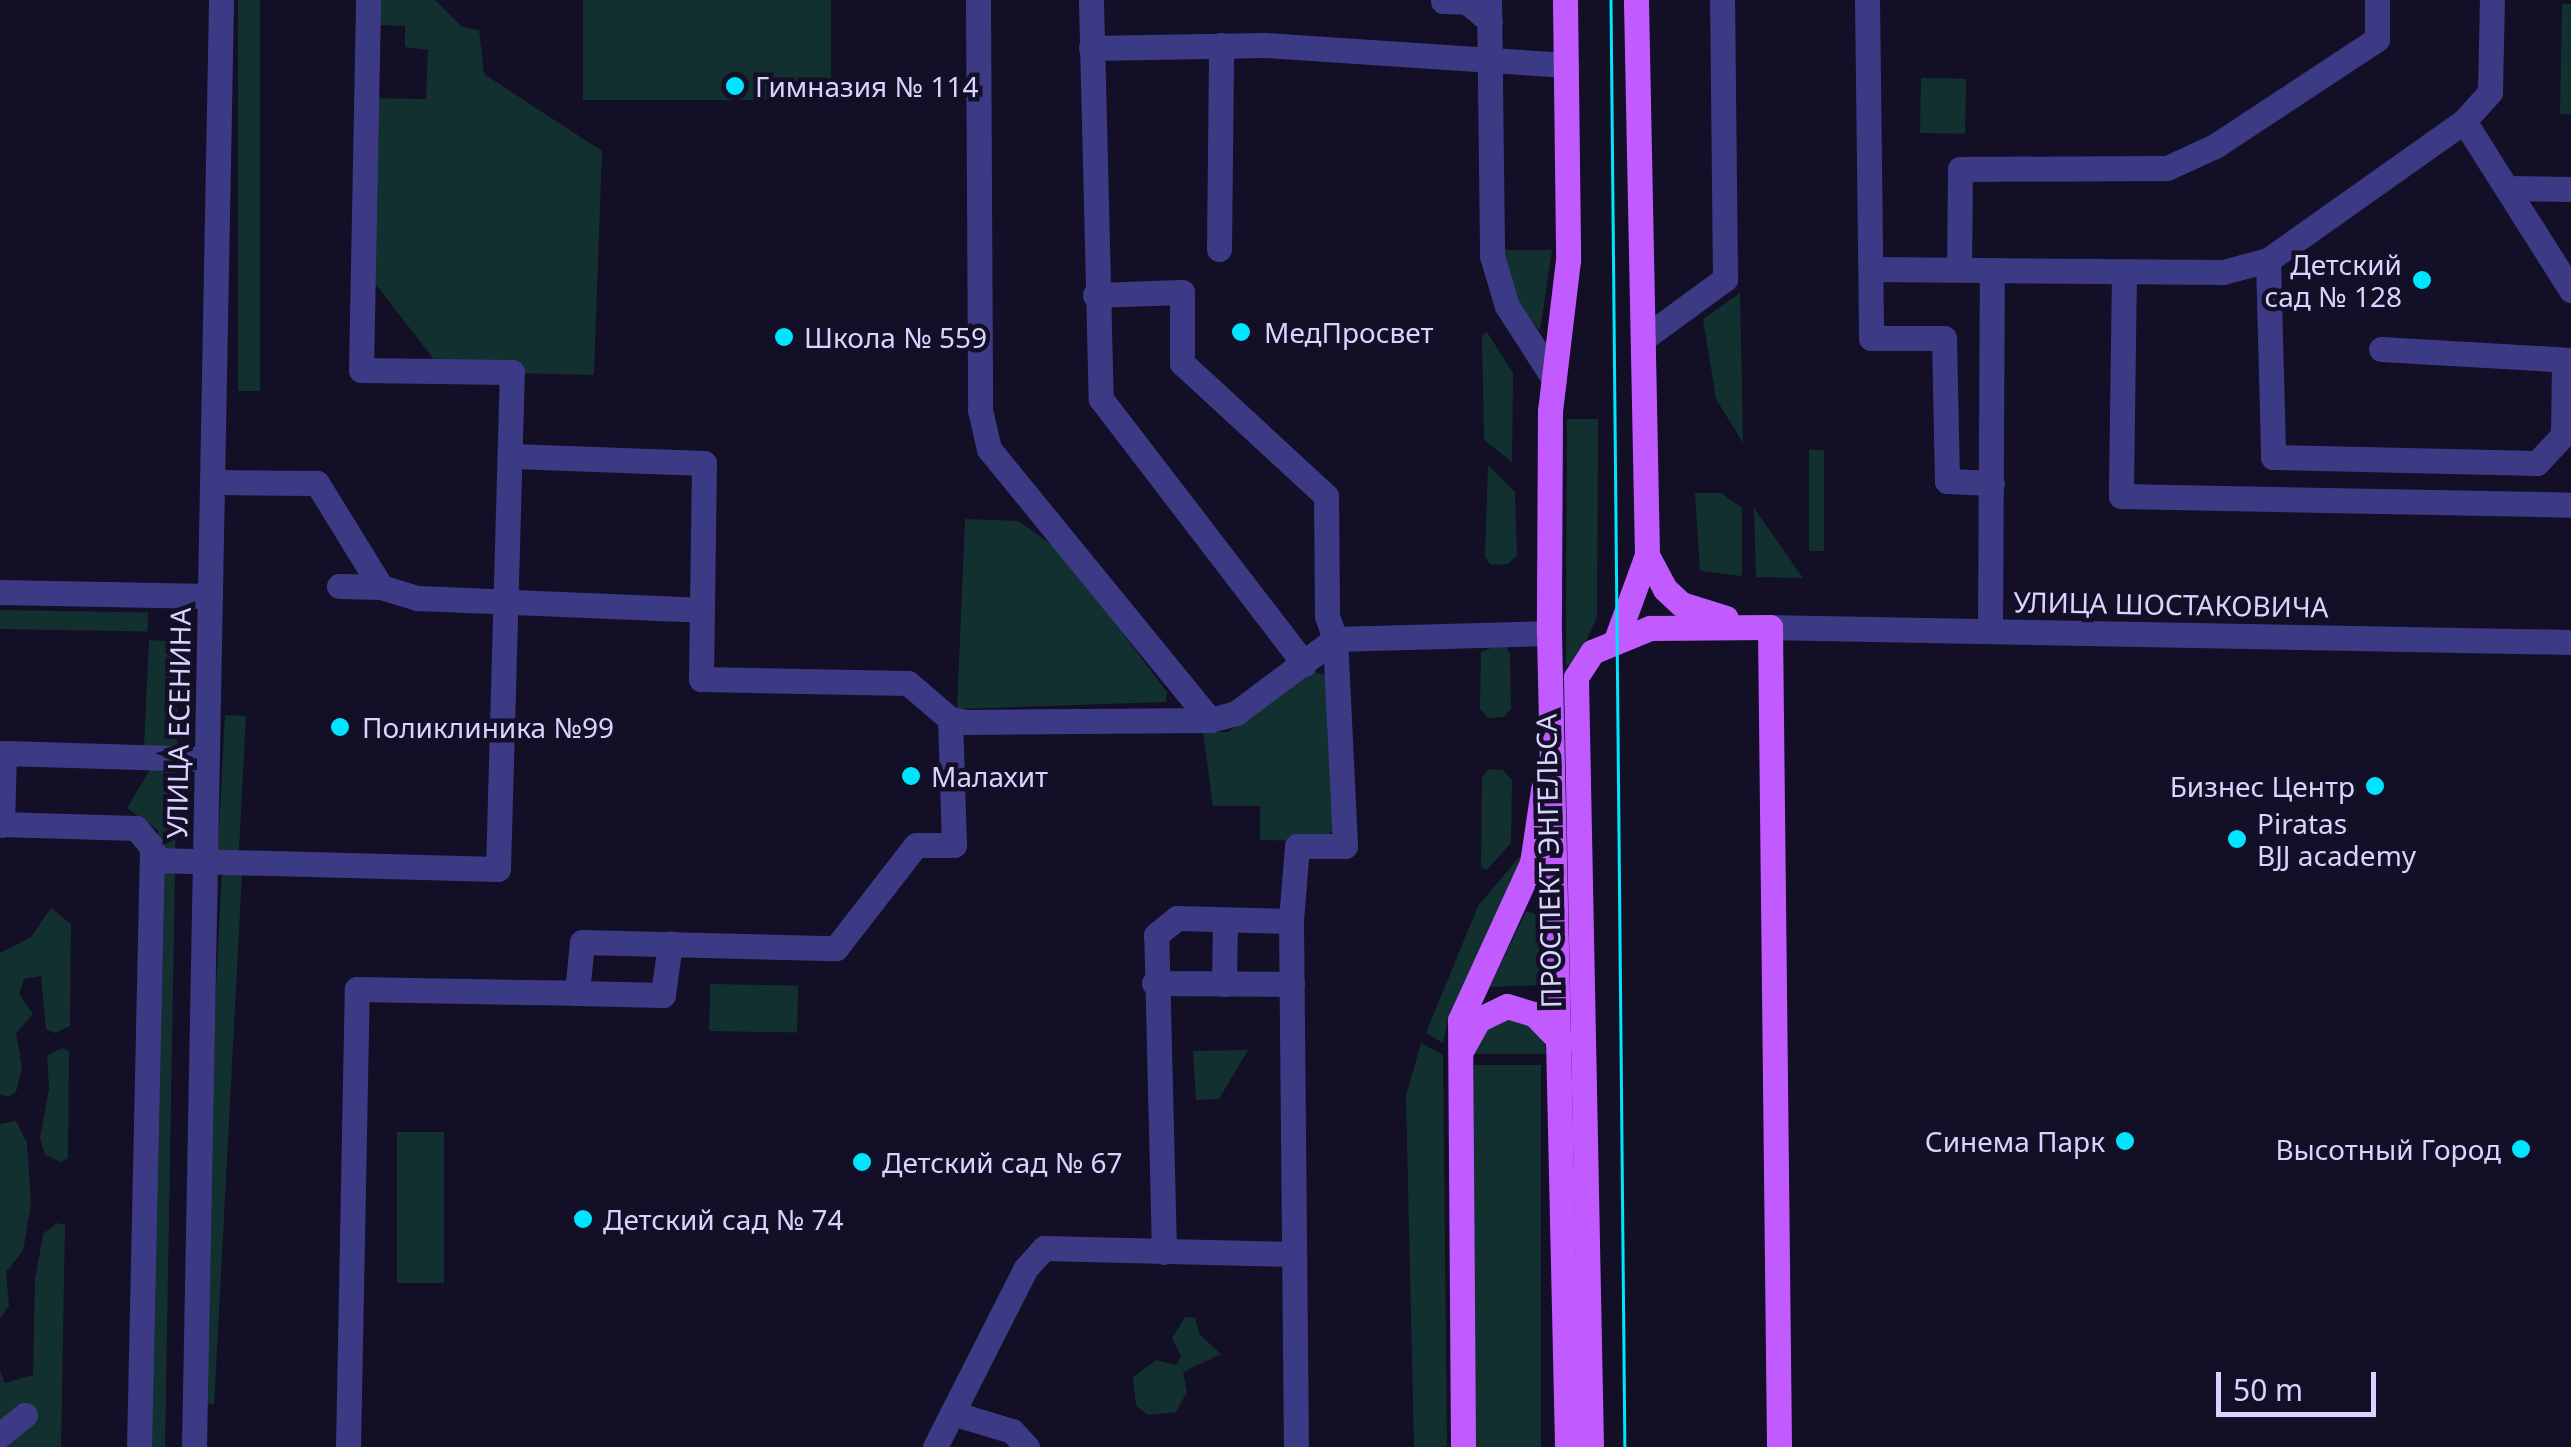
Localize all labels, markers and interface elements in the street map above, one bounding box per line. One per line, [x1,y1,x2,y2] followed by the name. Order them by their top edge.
[755,69,978,103] place label: Гимназия № 114
[724,75,746,97] marker: Гимназия № 114
[2264,247,2402,313] place label: Детский сад № 128
[2411,269,2433,291] marker: Детский сад № 128
[1264,315,1433,349] place label: МедПросвет
[1228,319,1254,345] marker: МедПросвет
[804,320,987,354] place label: Школа № 559
[773,326,795,348] marker: Школа № 559
[2013,584,2329,624] street label: УЛИЦА ШОСТАКОВИЧА
[159,607,197,839] street label: УЛИЦА ЕСЕНИНА
[362,710,614,744] place label: Поликлиника №99
[327,714,353,740] marker: Поликлиника №99
[1529,714,1567,1008] street label: ПРОСПЕКТ ЭНГЕЛЬСА
[931,759,1048,793] place label: Малахит
[900,765,922,787] marker: Малахит
[2170,769,2355,803] place label: Бизнес Центр
[2364,775,2386,797] marker: Бизнес Центр
[2257,806,2416,872] place label: Piratas BJJ academy
[2226,828,2248,850] marker: Piratas BJJ academy
[1925,1124,2105,1158] place label: Синема Парк
[2114,1130,2136,1152] marker: Синема Парк
[2275,1132,2501,1166] place label: Высотный Город
[2510,1138,2532,1160] marker: Высотный Город
[882,1145,1123,1179] place label: Детский сад № 67
[851,1151,873,1173] marker: Детский сад № 67
[603,1202,844,1236] place label: Детский сад № 74
[572,1208,594,1230] marker: Детский сад № 74
[2221,1352,2381,1414] scale bar
[2233,1369,2303,1410] text: 50 m

